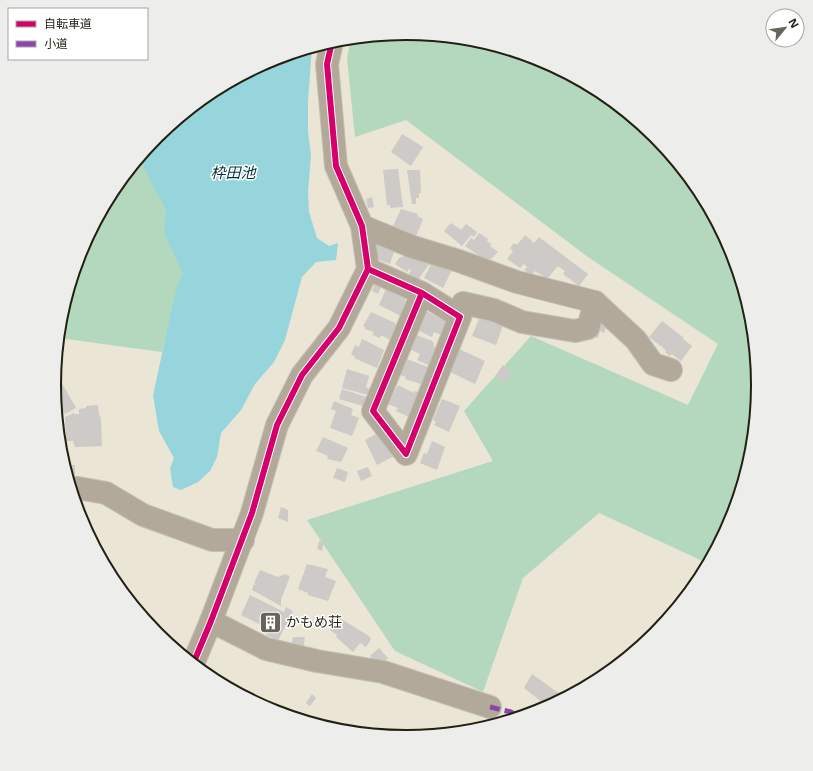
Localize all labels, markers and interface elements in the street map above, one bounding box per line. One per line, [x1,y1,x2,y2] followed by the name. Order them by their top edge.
[8,8,148,60] legend
[765,8,805,48] north arrow
[44,15,92,32] text: 自転車道
[785,15,803,30] text: N
[44,35,68,52] text: 小道
[210,162,257,182] water label: 枠田池
[258,609,284,635] building icon: かもめ荘
[286,612,342,631] place label: かもめ荘

